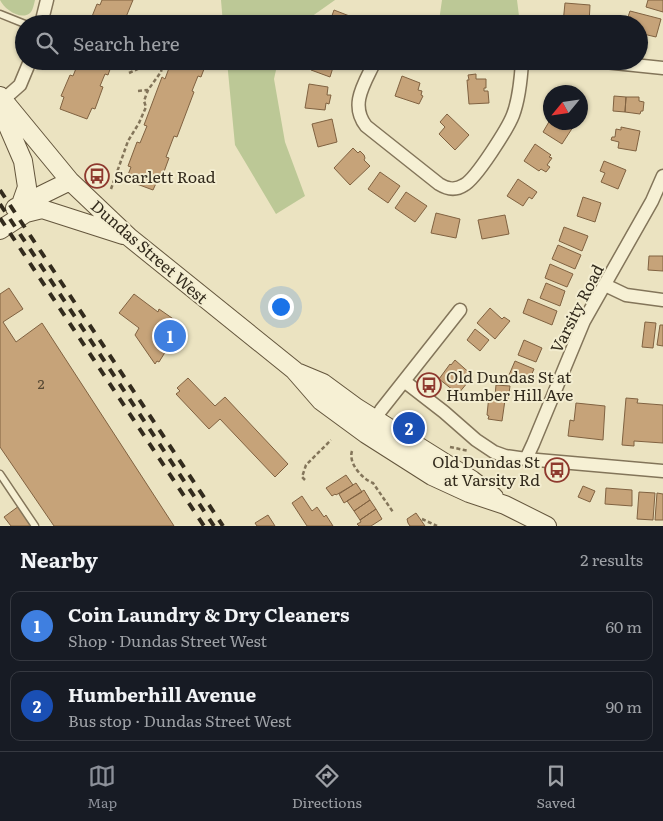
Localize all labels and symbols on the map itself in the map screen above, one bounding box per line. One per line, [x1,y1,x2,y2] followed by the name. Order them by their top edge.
[543,85,588,130] north arrow
[84,163,110,189] bus stop icon: Scarlett Road
[114,164,216,188] place label: Scarlett Road
[86,193,214,309] street label: Dundas Street West
[543,259,609,356] street label: Varsity Road
[268,294,294,320] your location
[154,317,186,355] pin: 1
[446,364,573,406] place label: Old Dundas St at Humber Hill Ave
[416,372,442,398] bus stop icon: Old Dundas St at Humber Hill Ave
[37,373,45,393] house number: 2
[393,409,425,447] pin: 2
[432,449,541,491] place label: Old Dundas St at Varsity Rd
[544,457,570,483] bus stop icon: Old Dundas St at Varsity Rd

